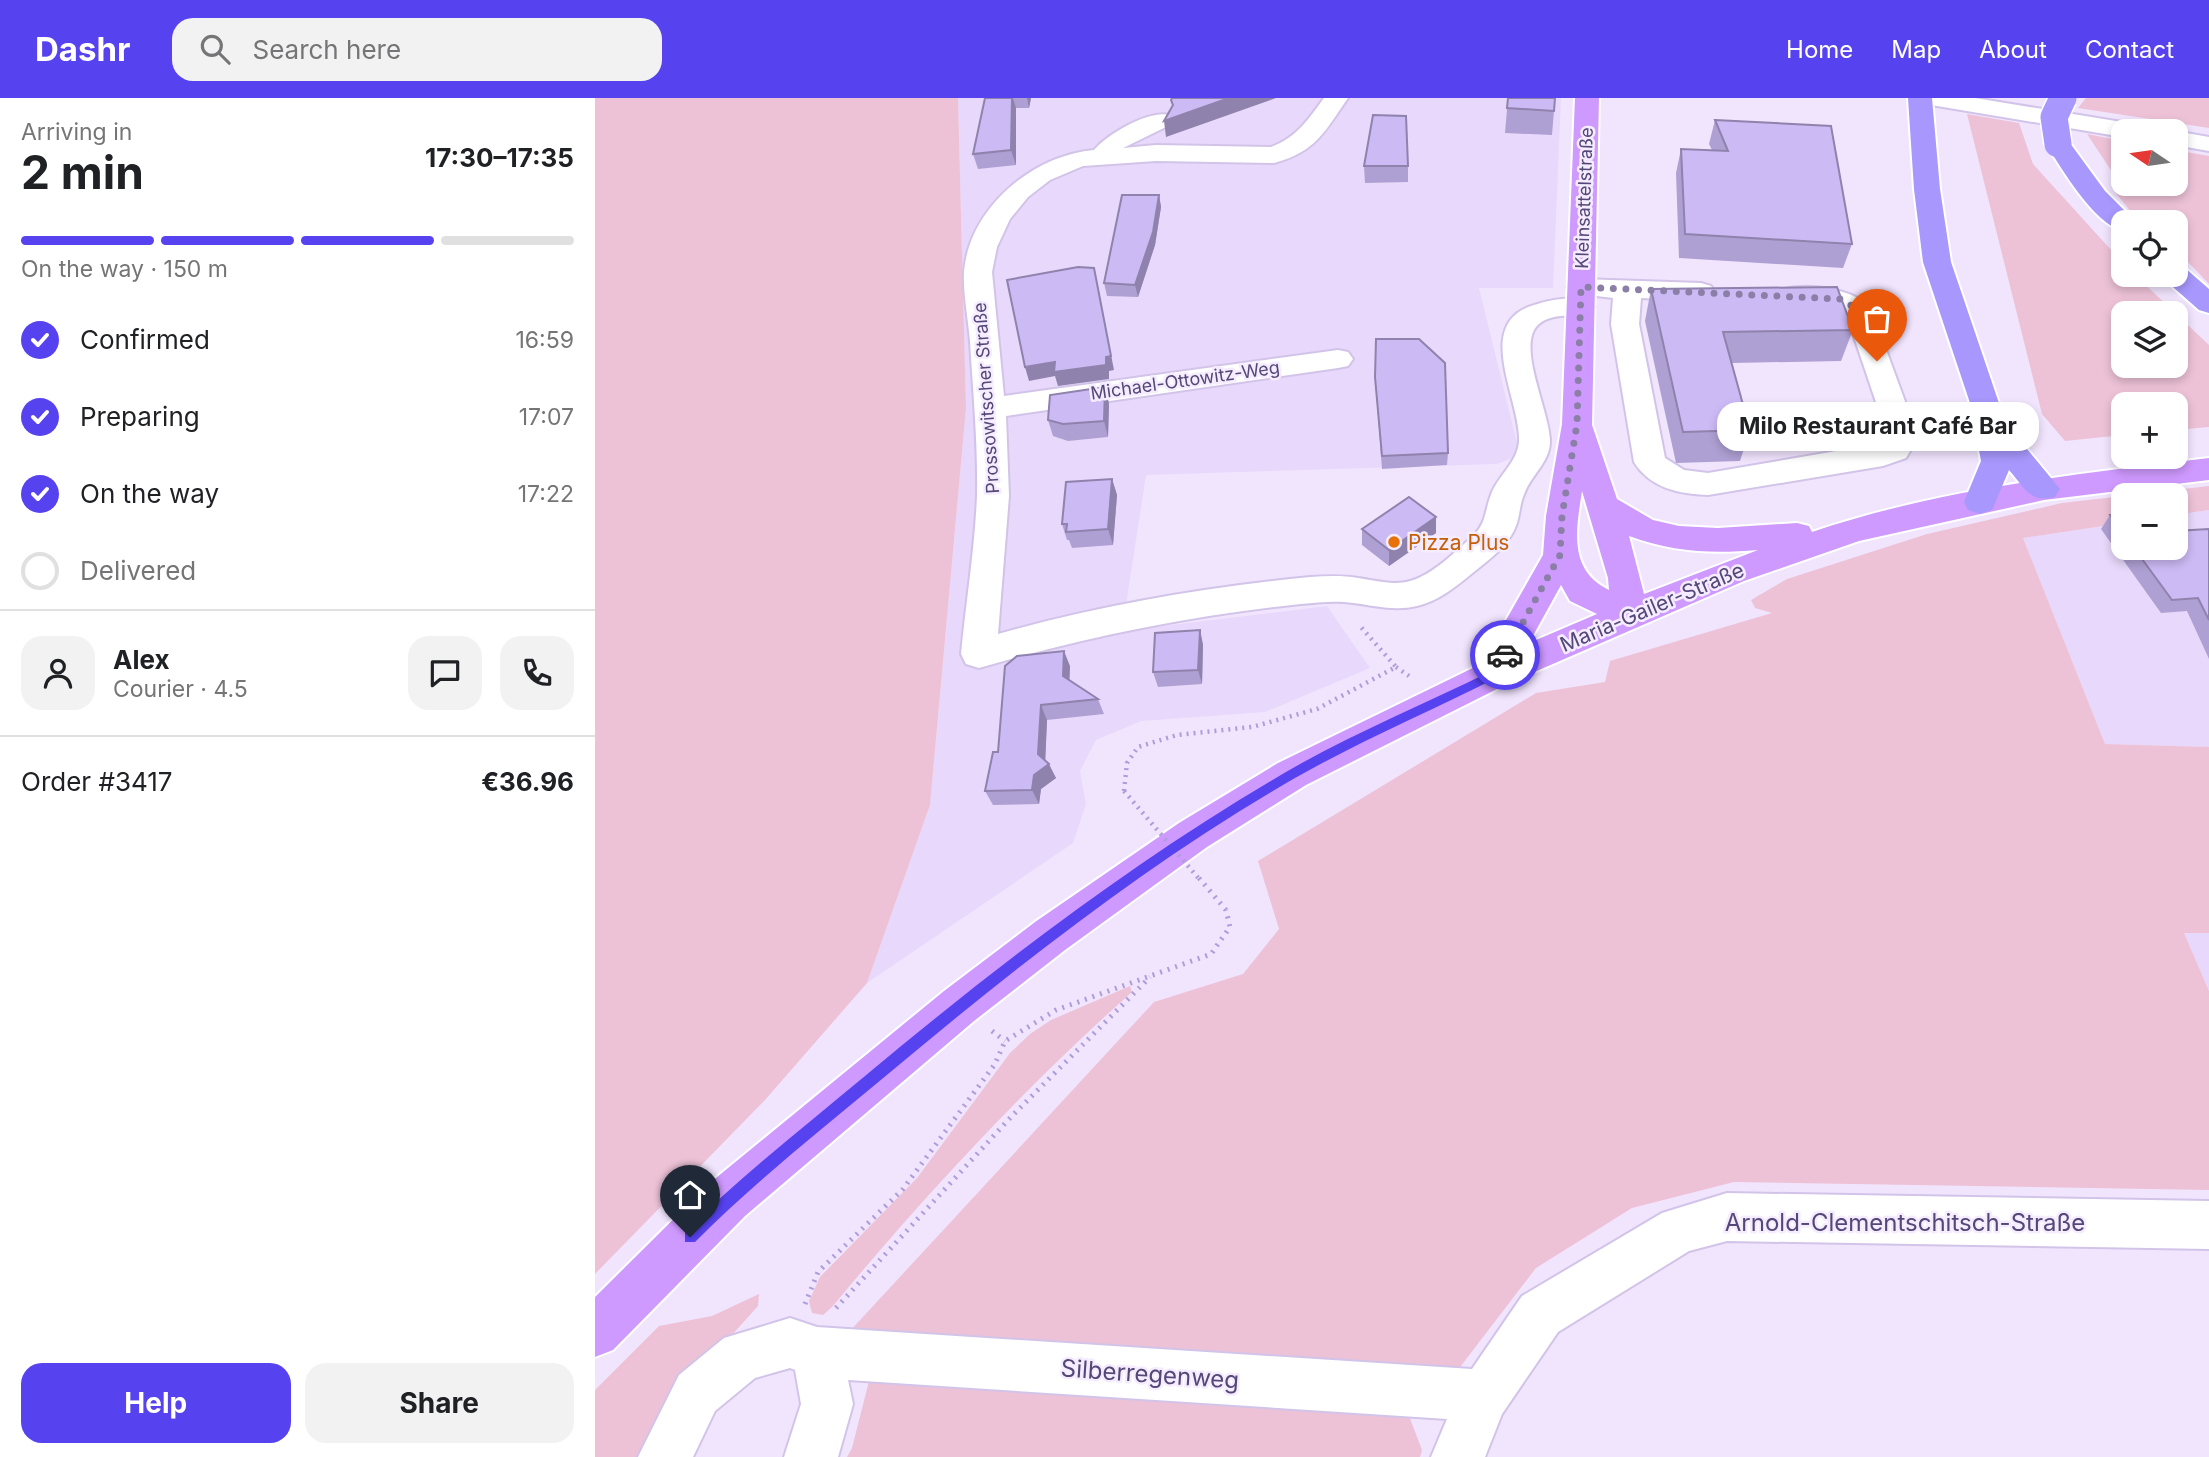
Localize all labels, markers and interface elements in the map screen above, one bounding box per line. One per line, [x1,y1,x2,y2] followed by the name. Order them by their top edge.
[172,18,662,81] search box
[35,29,130,69] text: Dashr
[196,30,234,68] icon: search
[252,34,401,65] text: Search here
[1786,35,1853,64] text: Home
[1891,35,1941,64] text: Map
[1979,35,2047,64] text: About
[2085,35,2174,64] text: Contact
[21,118,132,146] text: Arriving in
[2111,119,2187,196] north arrow
[2111,119,2188,560] map controls
[1571,127,1597,269] street label: Kleinsattelstraße
[425,142,574,173] text: 17:30–17:35
[21,144,144,200] text: 2 min
[2111,210,2188,287] button: locate
[21,255,228,283] text: On the way · 150 m
[1847,289,1907,361] pin
[1858,300,1896,338] icon: bag
[2111,301,2188,378] button: layers
[969,302,1003,494] street label: Prossowitscher Straße
[21,321,59,359] icon: check
[80,324,210,355] text: Confirmed
[516,326,574,354] text: 16:59
[1089,356,1281,404] street label: Michael-Ottowitz-Weg
[2111,392,2188,469] button: +
[21,398,59,436] icon: check
[80,401,200,432] text: Preparing
[519,403,574,431] text: 17:07
[1716,403,2038,452] callout: Milo Restaurant Café Bar
[1739,412,2017,440] text: Milo Restaurant Café Bar
[21,475,59,513] icon: check
[80,478,219,509] text: On the way
[518,480,574,508] text: 17:22
[2111,483,2188,560] button: −
[1408,530,1509,555] place label: Pizza Plus
[1386,534,1402,550] marker: Pizza Plus
[80,555,196,586] text: Delivered
[1556,557,1748,657] street label: Maria-Gailer-Straße
[1470,620,1540,690] courier
[21,636,95,710] button: person
[408,636,482,710] button: chat
[500,636,574,710] button: phone
[1486,636,1524,674] icon: car
[113,644,170,675] text: Alex
[113,675,248,703] text: Courier · 4.5
[21,766,173,797] text: Order #3417
[481,766,574,797] text: €36.96
[660,1165,720,1237] pin
[671,1176,709,1214] icon: home
[1725,1208,2085,1237] street label: Arnold-Clementschitsch-Straße
[1060,1353,1240,1395] street label: Silberregenweg
[21,1363,291,1443] button: Help
[305,1363,574,1443] button: Share

